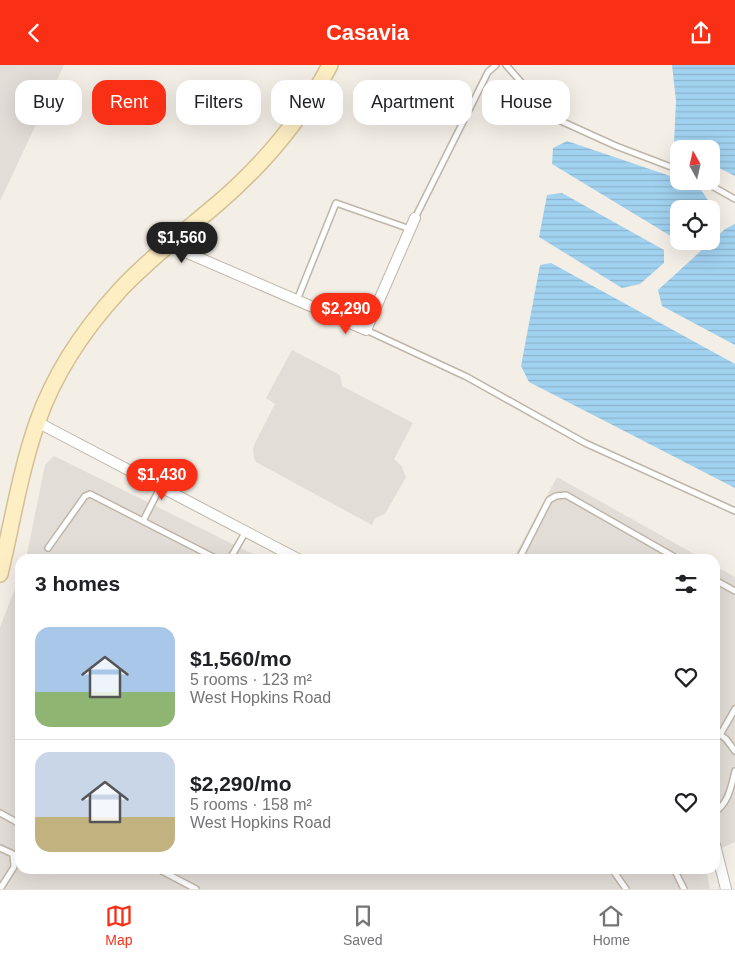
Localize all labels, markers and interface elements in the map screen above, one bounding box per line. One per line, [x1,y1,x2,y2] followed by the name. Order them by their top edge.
[20,19,48,47] icon: back
[687,19,715,47] icon: share
[326,20,409,45] text: Casavia
[15,80,82,125] chip: Buy
[92,80,166,125] chip: Rent
[176,80,261,125] chip: Filters
[271,80,343,125] chip: New
[353,80,472,125] chip: Apartment
[482,80,570,125] chip: House
[670,140,720,190] north arrow
[670,140,720,250] map controls
[670,200,720,250] button: locate
[141,221,223,264] pin: $1,560
[158,229,206,246] text: $1,560
[305,293,387,335] pin: $2,290
[322,300,370,317] text: $2,290
[121,459,203,501] pin: $1,430
[138,466,186,483] text: $1,430
[672,570,700,598] icon: filters
[35,572,120,595] text: 3 homes
[75,647,135,707] icon: home
[190,647,292,670] text: $1,560/mo
[672,663,700,691] icon: heart
[190,671,312,688] text: 5 rooms · 123 m²
[190,689,331,706] text: West Hopkins Road
[75,772,135,832] icon: home
[190,772,292,795] text: $2,290/mo
[672,788,700,816] icon: heart
[190,796,312,813] text: 5 rooms · 158 m²
[190,814,331,831] text: West Hopkins Road
[105,902,133,948] tab: Map
[343,902,383,948] tab: Saved
[593,902,630,948] tab: Home

